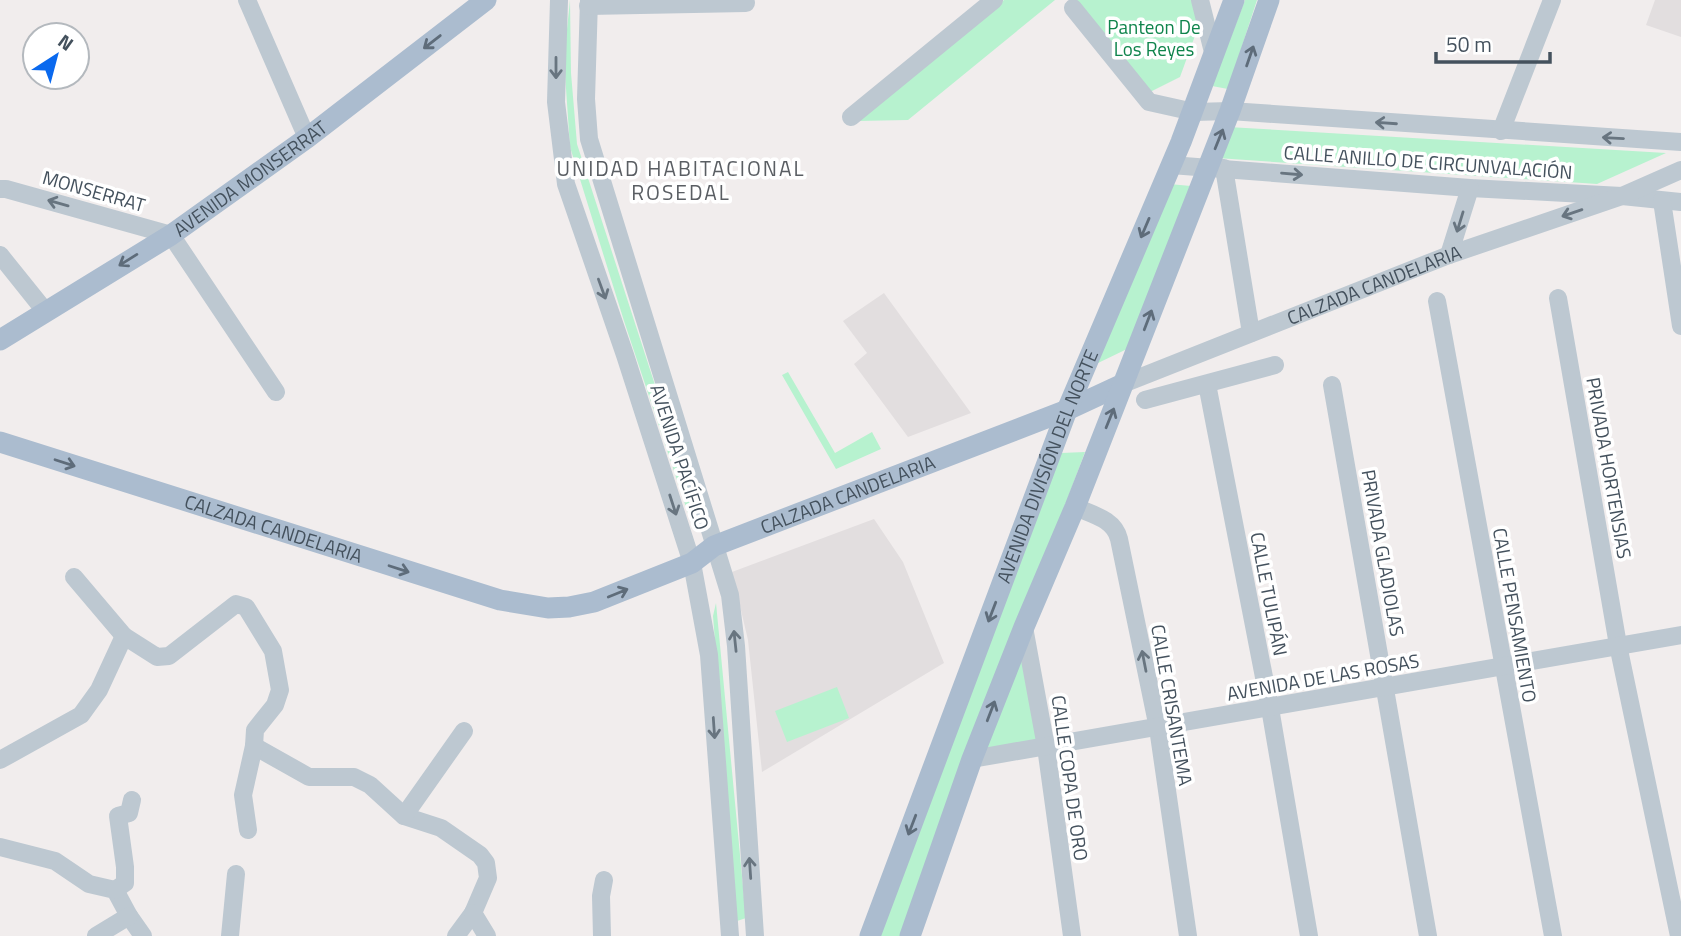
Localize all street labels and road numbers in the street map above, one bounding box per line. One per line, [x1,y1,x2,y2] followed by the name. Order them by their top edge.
[167,113,333,243] street label: AVENIDA MONSERRAT
[1283,137,1573,186] street label: CALLE ANILLO DE CIRCUNVALACIÓN
[39,162,149,219] street label: MONSERRAT
[1282,237,1465,332] street label: CALZADA CANDELARIA
[988,345,1105,587] street label: AVENIDA DIVISIÓN DEL NORTE
[1579,375,1640,561] street label: PRIVADA HORTENSIAS
[643,380,718,533] street label: AVENIDA PACÍFICO
[756,447,939,541] street label: CALZADA CANDELARIA
[1355,467,1412,639] street label: PRIVADA GLADIOLAS
[181,486,367,570] street label: CALZADA CANDELARIA
[1486,525,1545,704] street label: CALLE PENSAMIENTO
[1243,530,1296,658] street label: CALLE TULIPÁN
[1144,622,1201,788] street label: CALLE CRISANTEMA
[1224,645,1421,708] street label: AVENIDA DE LAS ROSAS
[1045,693,1096,863] street label: CALLE COPA DE ORO

